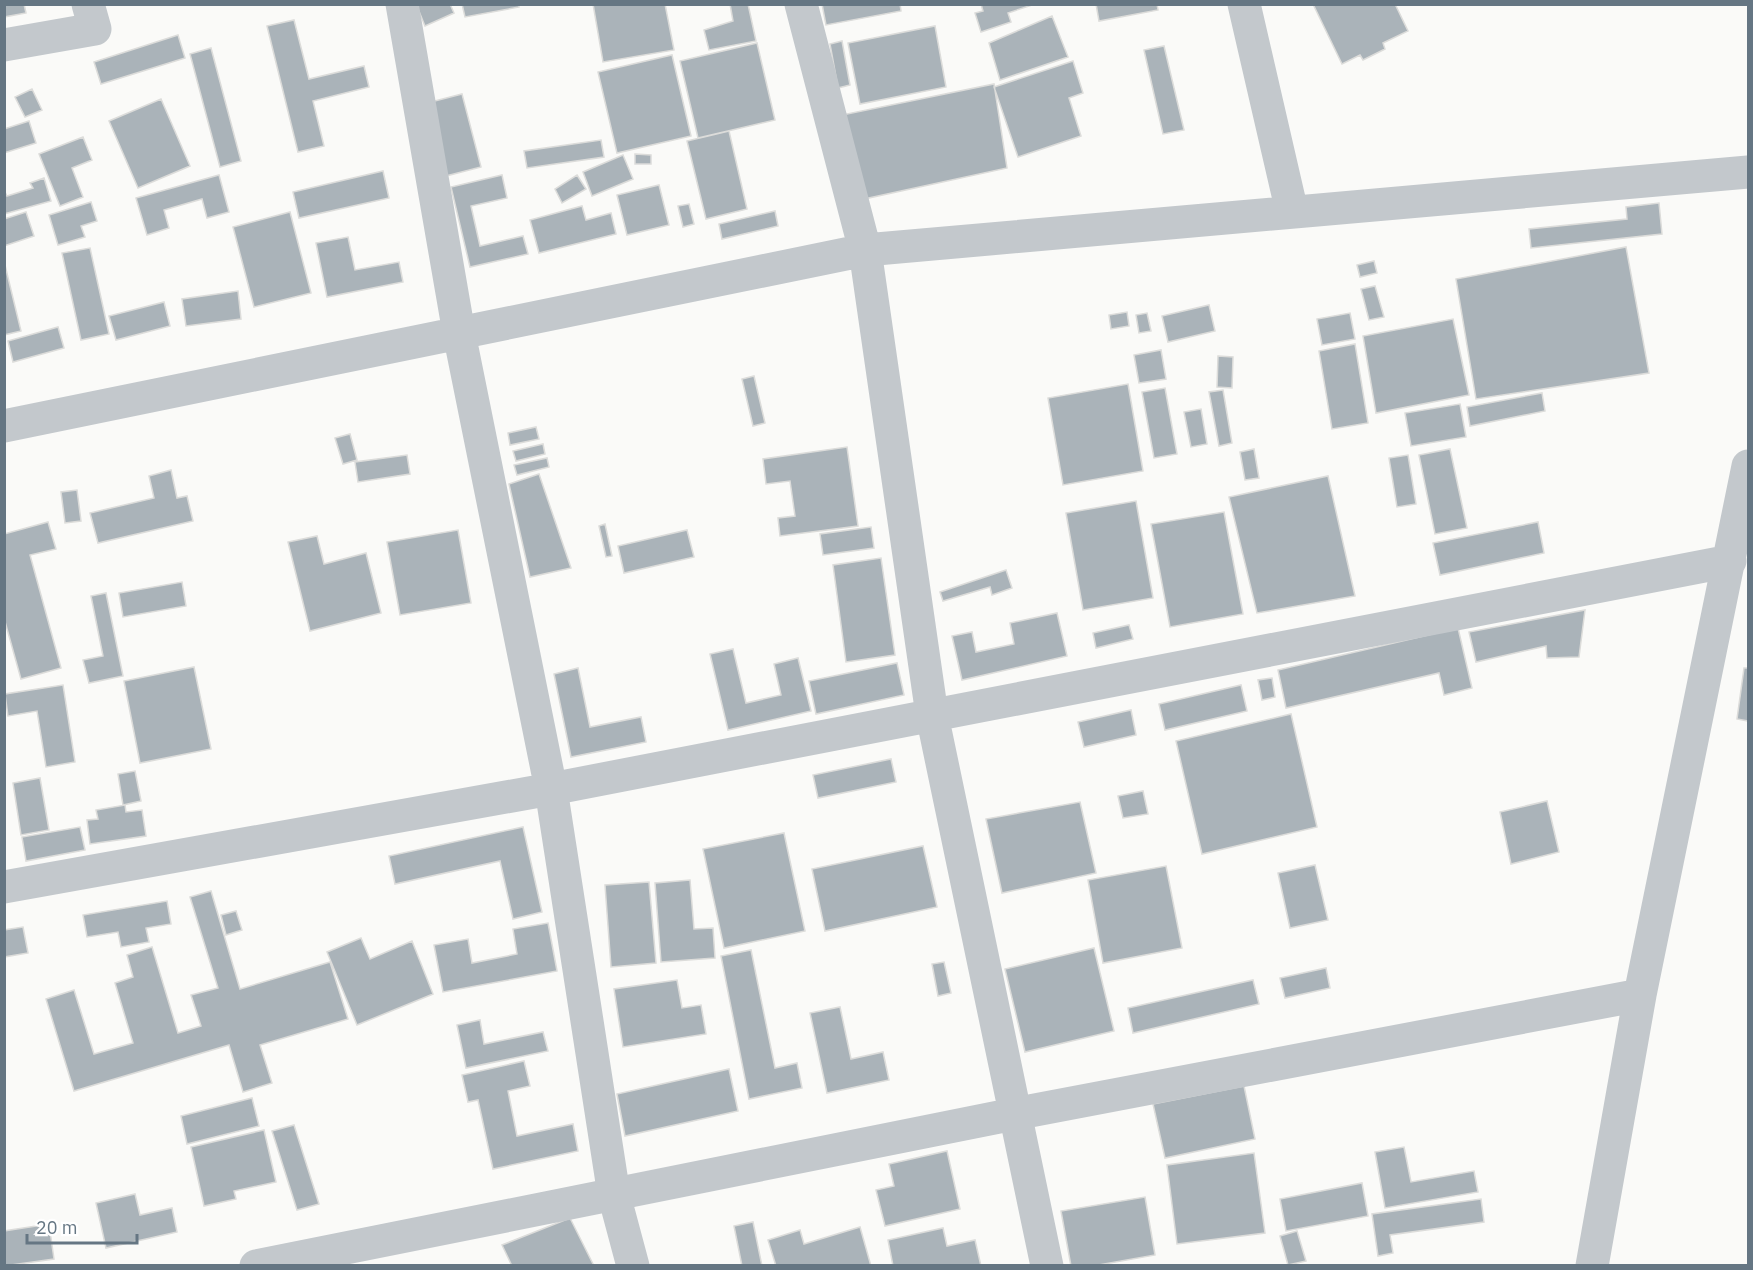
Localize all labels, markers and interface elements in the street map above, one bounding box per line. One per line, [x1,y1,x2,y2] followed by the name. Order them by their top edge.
[27,1207,136,1245] scale bar
[36,1216,78,1239] text: 20 m

